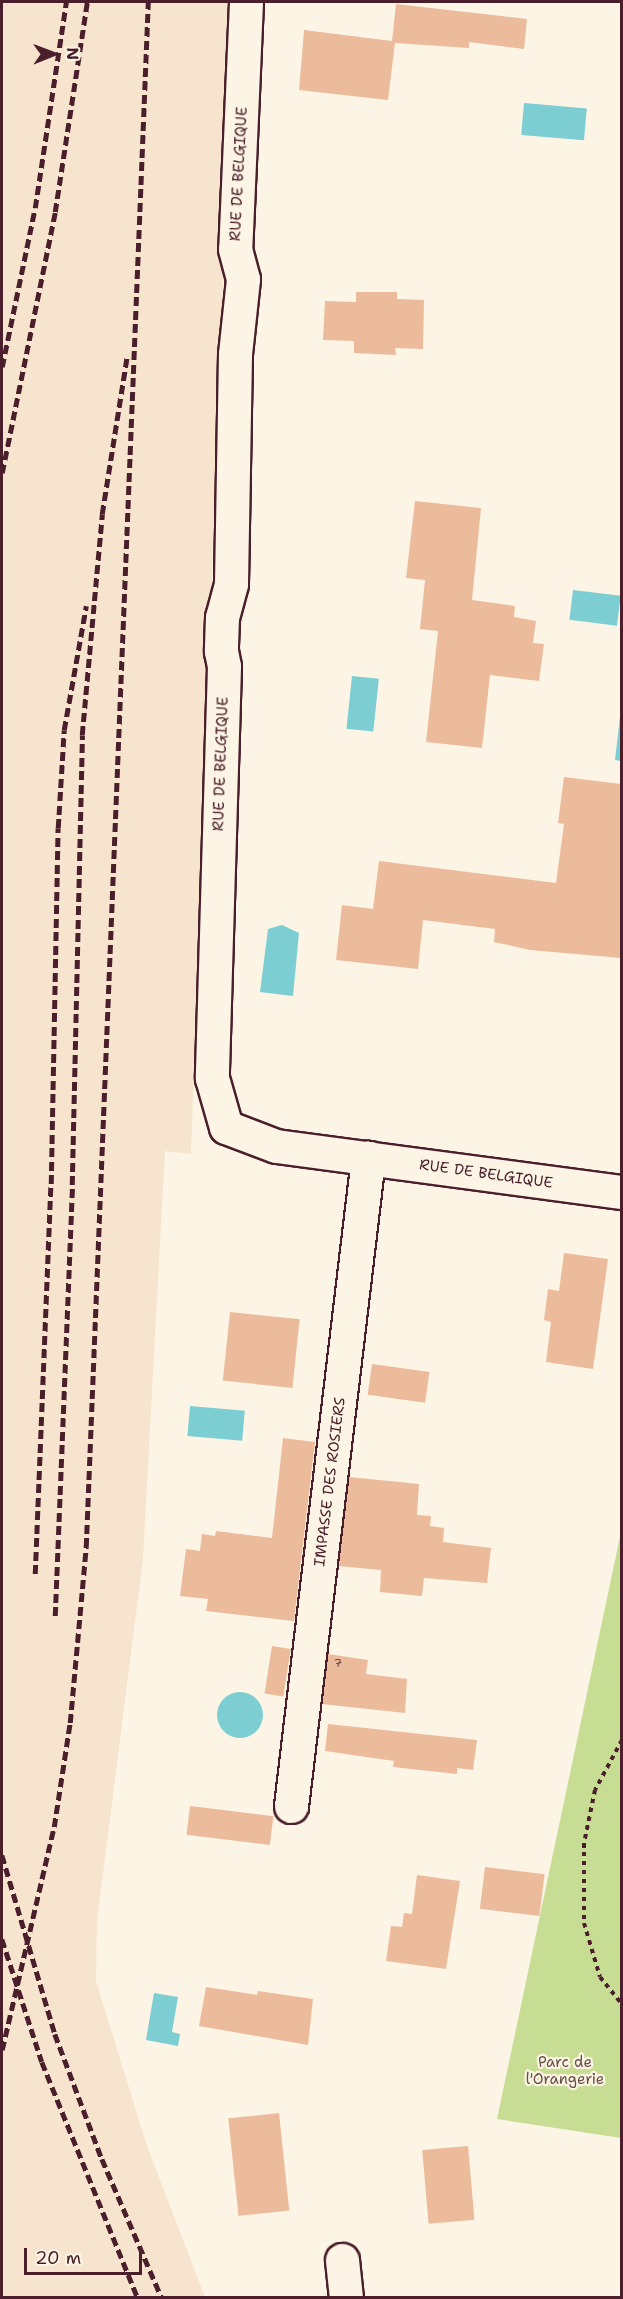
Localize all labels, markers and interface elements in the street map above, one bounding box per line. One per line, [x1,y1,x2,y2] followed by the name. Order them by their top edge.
[24,24,84,84] north arrow
[62,47,83,60] text: N
[226,106,252,242] street label: RUE DE BELGIQUE
[210,696,232,832] street label: RUE DE BELGIQUE
[418,1156,554,1192] street label: RUE DE BELGIQUE
[311,1396,349,1568] street label: IMPASSE DES ROSIERS
[334,1657,342,1671] house number: 7
[526,2053,604,2088] park label: Parc de l'Orangerie
[27,2236,146,2274] scale bar
[35,2246,81,2270] text: 20 m

